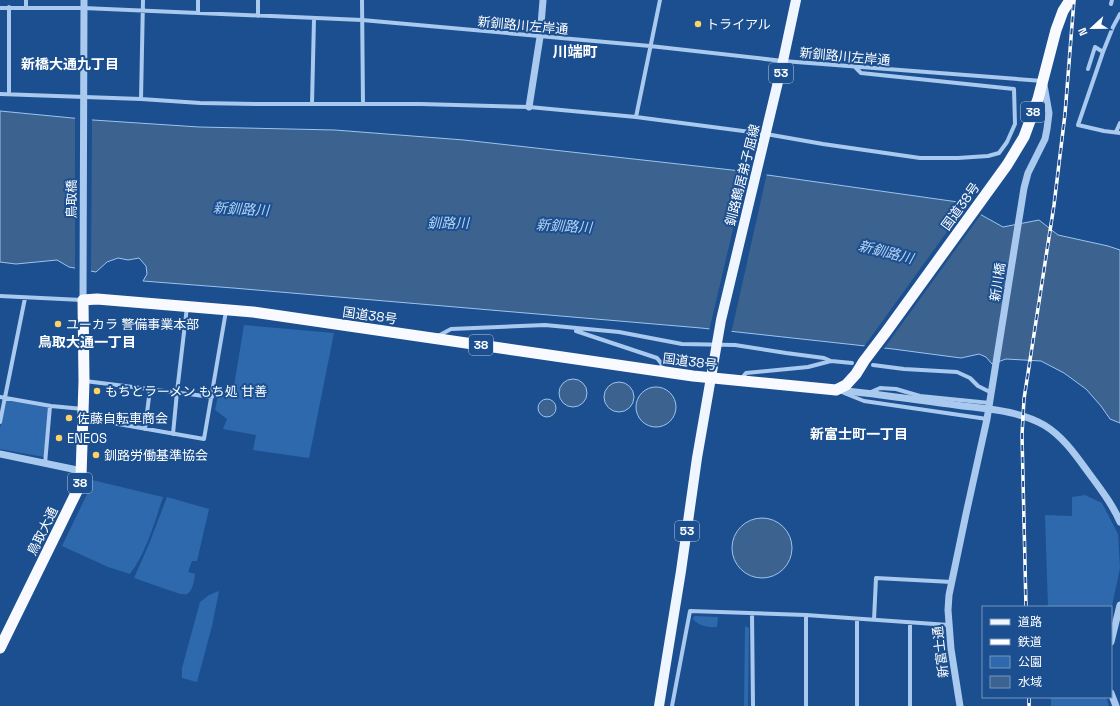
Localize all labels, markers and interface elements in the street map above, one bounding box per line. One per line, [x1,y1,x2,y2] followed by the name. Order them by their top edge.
[1072,8,1112,48] north arrow
[477,13,569,38] street label: 新釧路川左岸通
[706,16,771,33] place label: トライアル
[693,19,703,29] marker: トライアル
[1075,26,1091,38] text: N
[552,42,598,61] district label: 川端町
[799,44,891,69] street label: 新釧路川左岸通
[21,55,119,73] district label: 新橋大通九丁目
[769,63,793,83] road number: 53
[1021,102,1045,122] road number: 38
[722,123,763,228] street label: 釧路鶴居弟子屈線
[63,179,80,219] street label: 鳥取橋
[937,179,983,234] street label: 国道38号
[213,199,271,220] water label: 新釧路川
[427,214,471,232] water label: 釧路川
[536,216,594,237] water label: 新釧路川
[857,236,917,268] water label: 新釧路川
[986,261,1009,303] street label: 新川橋
[342,303,398,328] street label: 国道38号
[66,316,199,333] place label: ユーカラ 警備事業本部
[53,319,63,329] marker: ユーカラ 警備事業本部
[38,333,136,351] district label: 鳥取大通一丁目
[469,335,493,355] road number: 38
[662,350,718,373] street label: 国道38号
[105,383,267,400] place label: もちとラーメン もち処 甘善
[92,386,102,396] marker: もちとラーメン もち処 甘善
[77,410,168,427] place label: 佐藤自転車商会
[64,413,74,423] marker: 佐藤自転車商会
[810,425,908,443] district label: 新富士町一丁目
[67,430,107,447] place label: ENEOS
[54,433,64,443] marker: ENEOS
[104,447,208,464] place label: 釧路労働基準協会
[91,450,101,460] marker: 釧路労働基準協会
[68,473,92,493] road number: 38
[23,504,61,558] street label: 鳥取大通
[675,521,699,541] road number: 53
[982,606,1112,698] legend
[1018,614,1042,630] text: 道路
[929,625,952,679] street label: 新富士通
[1018,634,1042,650] text: 鉄道
[1018,654,1042,670] text: 公園
[1018,674,1042,690] text: 水域

